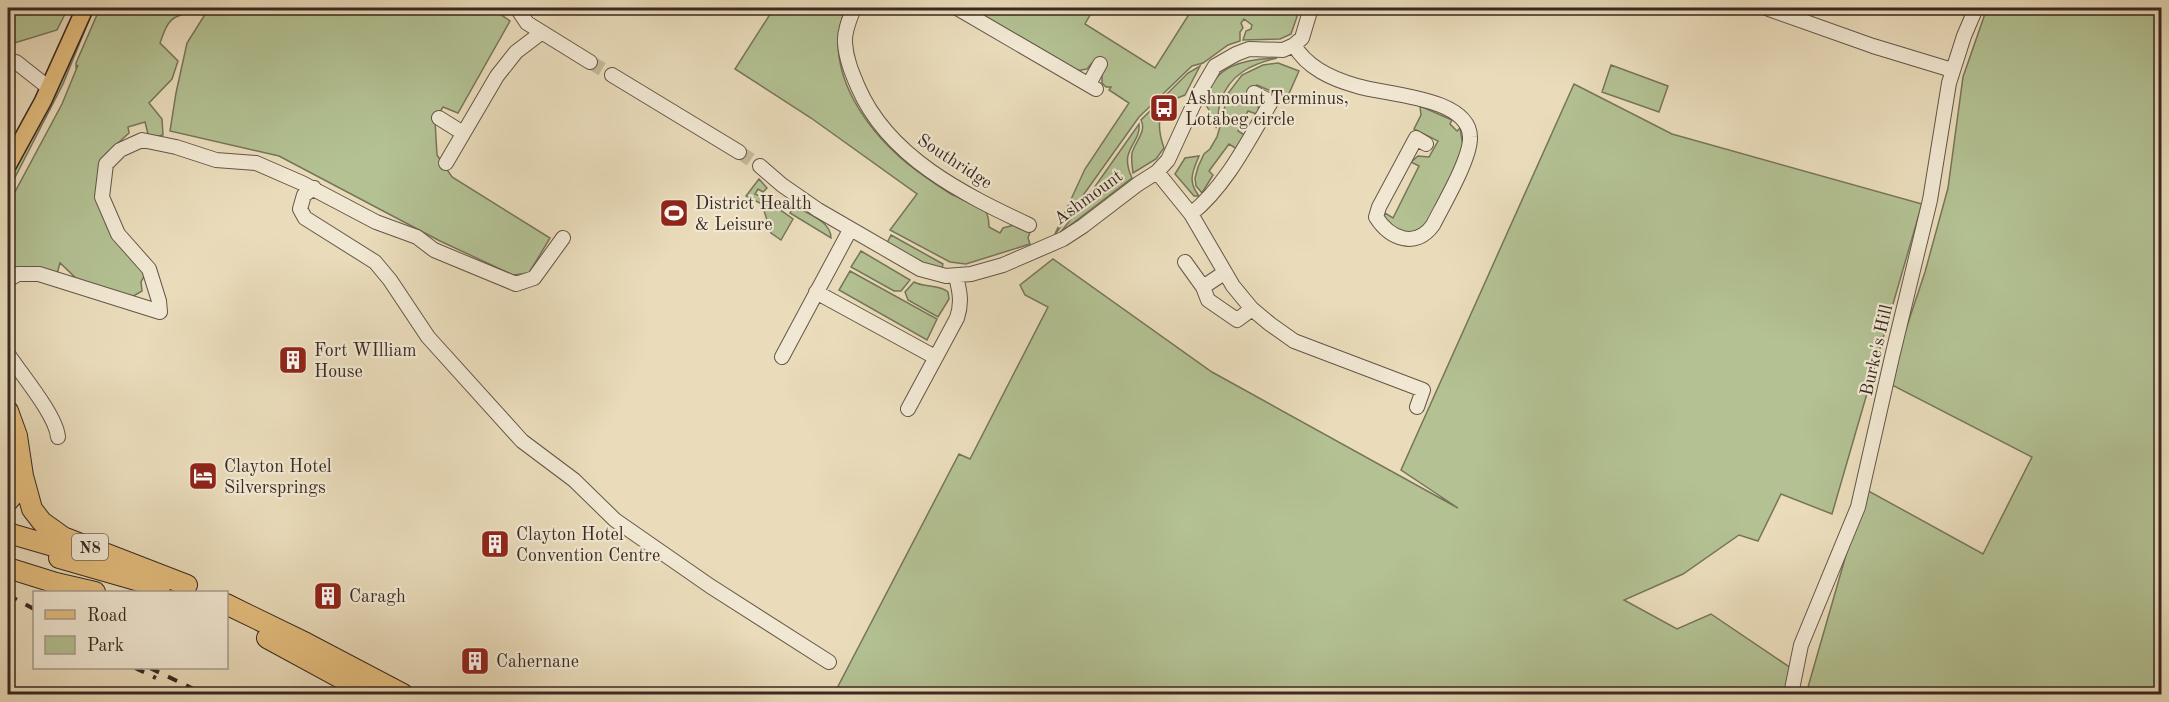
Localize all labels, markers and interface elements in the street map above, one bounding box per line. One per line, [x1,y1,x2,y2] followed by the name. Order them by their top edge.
[1185,90,1349,129] place label: Ashmount Terminus, Lotabeg circle
[1148,92,1180,124] bus stop icon: Ashmount Terminus, Lotabeg circle
[914,131,995,193] street label: Southridge
[1051,167,1126,229] street label: Ashmount
[695,195,812,234] place label: District Health & Leisure
[658,197,690,229] sports icon: District Health & Leisure
[1858,303,1896,398] street label: Burke's Hill
[314,342,417,381] place label: Fort WIlliam House
[277,344,309,376] building icon: Fort WIlliam House
[224,458,332,497] place label: Clayton Hotel Silversprings
[187,460,219,492] hotel icon: Clayton Hotel Silversprings
[516,526,660,565] place label: Clayton Hotel Convention Centre
[479,528,511,560] building icon: Clayton Hotel Convention Centre
[72,534,108,560] road number: N8
[312,580,344,612] building icon: Caragh
[349,588,406,606] place label: Caragh
[33,591,228,669] legend
[87,607,127,625] text: Road
[87,637,124,655] text: Park
[459,645,491,677] building icon: Cahernane
[496,653,579,671] place label: Cahernane

